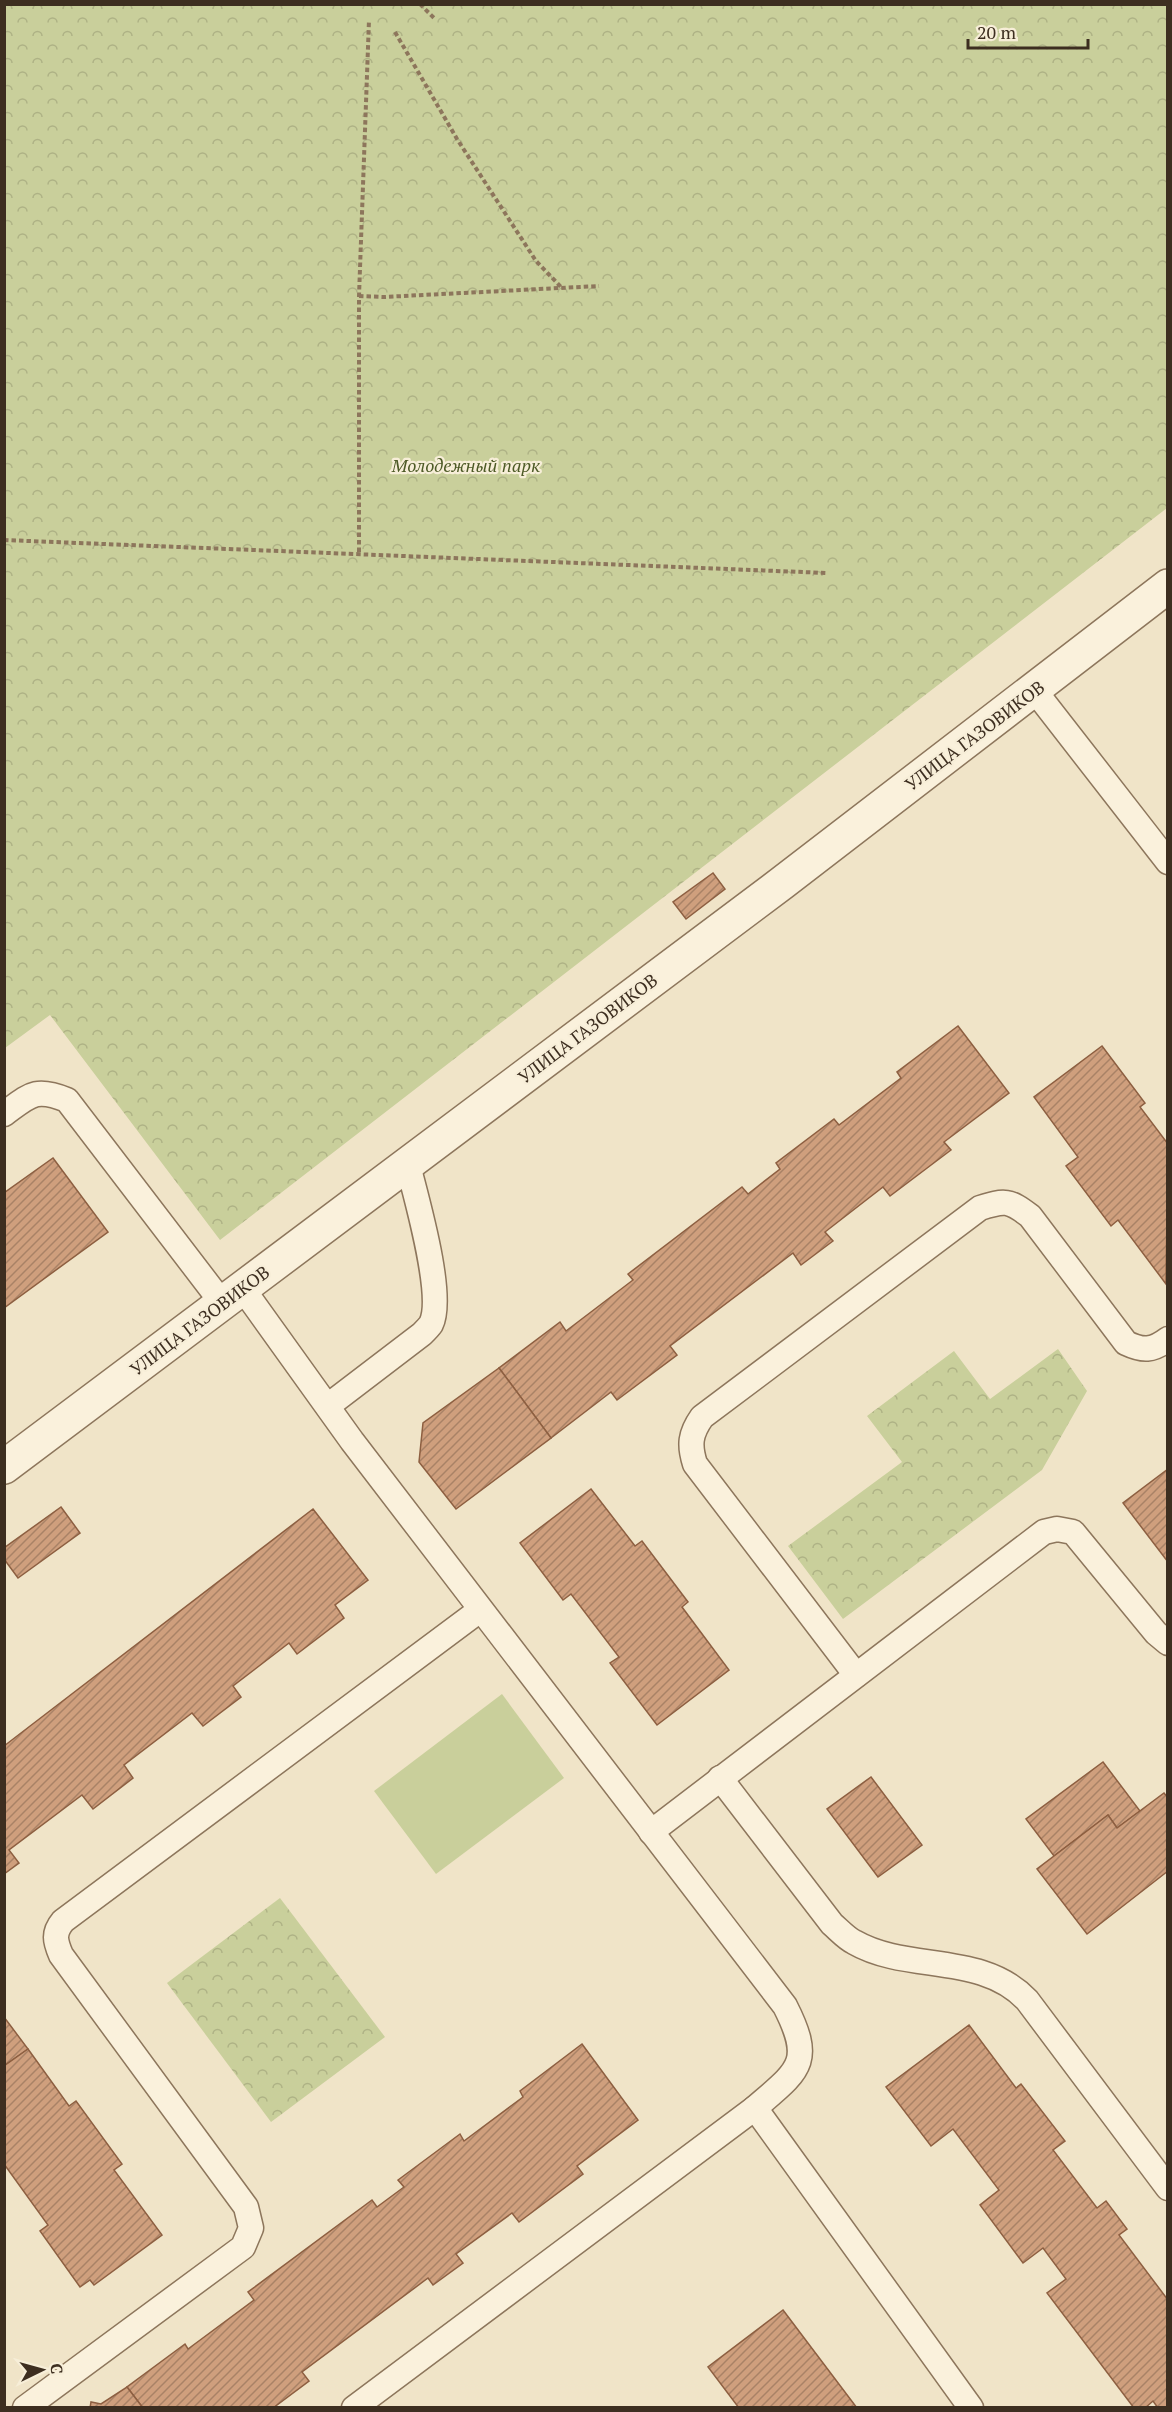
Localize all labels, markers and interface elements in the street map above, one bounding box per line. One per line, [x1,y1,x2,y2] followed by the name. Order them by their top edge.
[968,12,1088,50] scale bar
[977,20,1017,44] text: 20 m
[391,453,540,477] park label: Молодежный парк
[900,675,1049,796] street label: УЛИЦА ГАЗОВИКОВ
[513,968,662,1089] street label: УЛИЦА ГАЗОВИКОВ
[125,1260,274,1381] street label: УЛИЦА ГАЗОВИКОВ
[12,2340,72,2400] north arrow
[46,2363,68,2375] text: С

